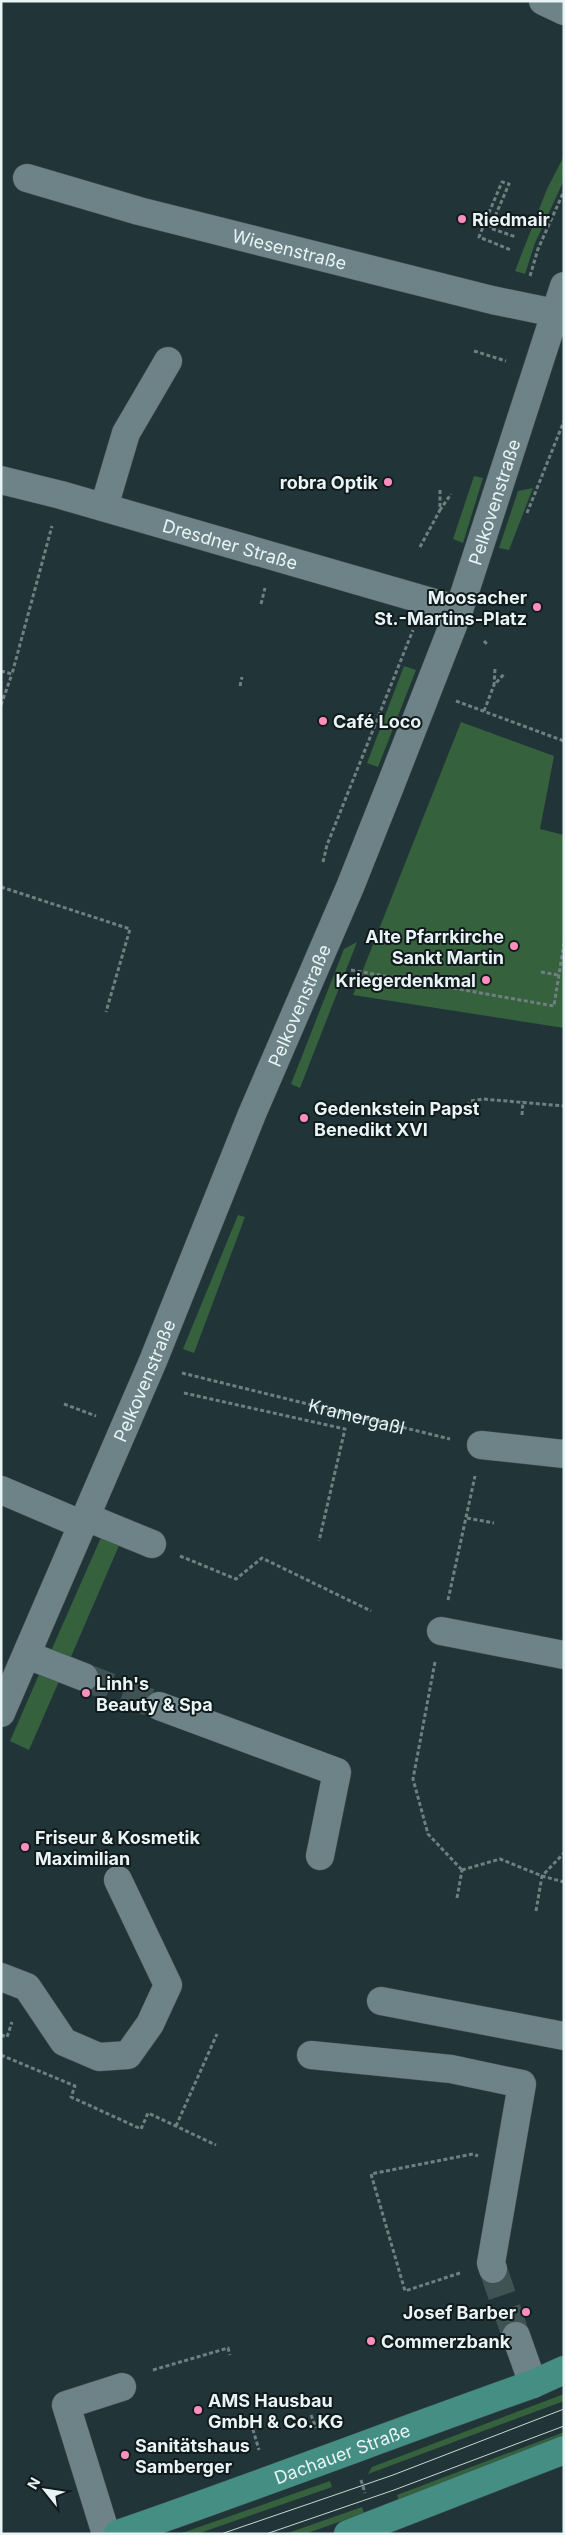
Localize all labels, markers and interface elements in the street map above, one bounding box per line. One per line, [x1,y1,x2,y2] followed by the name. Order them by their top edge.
[472,209,550,230] place label: Riedmair
[456,213,468,225] marker: Riedmair
[230,224,349,273] street label: Wiesenstraße
[464,436,524,568] street label: Pelkovenstraße
[280,472,379,493] place label: robra Optik
[382,476,394,488] marker: robra Optik
[160,514,300,573] street label: Dresdner Straße
[374,587,527,629] place label: Moosacher St.-Martins-Platz
[531,601,543,613] marker: Moosacher St.-Martins-Platz
[333,711,421,732] place label: Café Loco
[317,715,329,727] marker: Café Loco
[365,926,504,968] place label: Alte Pfarrkirche Sankt Martin
[508,940,520,952] marker: Alte Pfarrkirche Sankt Martin
[263,941,335,1070] street label: Pelkovenstraße
[336,970,476,991] place label: Kriegerdenkmal
[480,974,492,986] marker: Kriegerdenkmal
[314,1098,480,1140] place label: Gedenkstein Papst Benedikt XVI
[298,1112,310,1124] marker: Gedenkstein Papst Benedikt XVI
[109,1316,179,1445] street label: Pelkovenstraße
[307,1394,407,1438] street label: Kramergaßl
[96,1673,213,1715] place label: Linh's Beauty & Spa
[80,1687,92,1699] marker: Linh's Beauty & Spa
[35,1827,200,1869] place label: Friseur & Kosmetik Maximilian
[19,1841,31,1853] marker: Friseur & Kosmetik Maximilian
[403,2302,516,2323] place label: Josef Barber
[520,2306,532,2318] marker: Josef Barber
[381,2331,511,2352] place label: Commerzbank
[365,2335,377,2347] marker: Commerzbank
[208,2390,343,2432] place label: AMS Hausbau GmbH & Co. KG
[192,2404,204,2416] marker: AMS Hausbau GmbH & Co. KG
[271,2419,413,2488] street label: Dachauer Straße
[135,2435,250,2477] place label: Sanitätshaus Samberger
[119,2449,131,2461] marker: Sanitätshaus Samberger
[20,2465,70,2515] north arrow
[23,2474,43,2492] text: N

